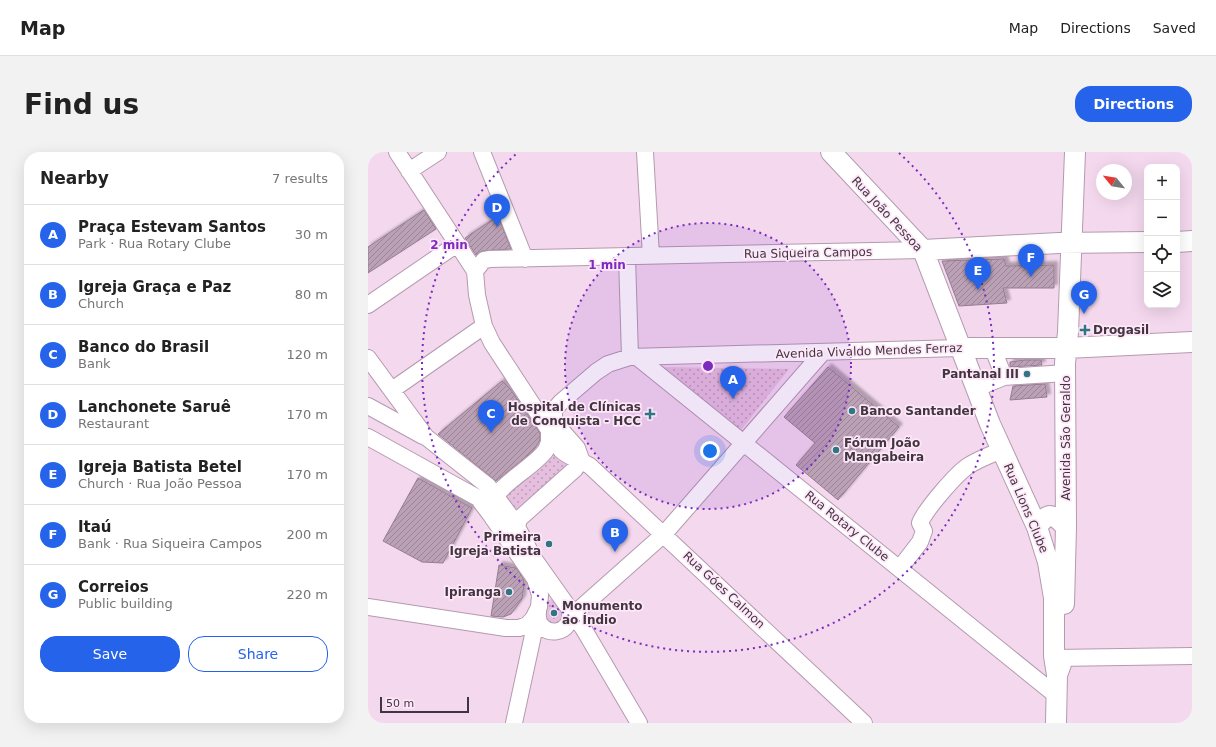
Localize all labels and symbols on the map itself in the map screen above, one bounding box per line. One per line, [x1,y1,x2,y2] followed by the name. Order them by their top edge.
[1096,164,1132,200] north arrow
[849,174,925,254] street label: Rua João Pessoa
[484,194,510,227] pin: D
[430,238,468,252] text: 2 min
[1018,244,1044,277] pin: F
[744,245,872,261] street label: Rua Siqueira Campos
[965,257,991,290] pin: E
[588,258,626,272] text: 1 min
[1071,281,1097,314] pin: G
[1093,323,1149,337] place label: Drogasil
[1080,325,1090,335] marker: Drogasil
[775,341,963,361] street label: Avenida Vivaldo Mendes Ferraz
[701,359,715,373] centre of rings
[720,366,746,399] pin: A
[942,367,1019,381] place label: Pantanal III
[1022,369,1032,379] marker: Pantanal III
[1059,375,1073,501] street label: Avenida São Geraldo
[478,400,504,433] pin: C
[508,400,641,428] place label: Hospital de Clínicas de Conquista - HCC
[860,404,976,418] place label: Banco Santander
[847,406,857,416] marker: Banco Santander
[644,408,656,420] marker: Hospital de Clínicas de Conquista - HCC
[844,436,924,464] place label: Fórum João Mangabeira
[700,441,720,461] your location
[831,445,841,455] marker: Fórum João Mangabeira
[1001,461,1051,555] street label: Rua Lions Clube
[802,488,892,564] street label: Rua Rotary Clube
[602,519,628,552] pin: B
[449,530,541,558] place label: Primeira Igreja Batista
[544,539,554,549] marker: Primeira Igreja Batista
[680,549,768,631] street label: Rua Góes Calmon
[445,585,501,599] place label: Ipiranga
[504,587,514,597] marker: Ipiranga
[562,599,642,627] place label: Monumento ao Índio
[549,608,559,618] marker: Monumento ao Índio
[380,695,469,714] scale bar

